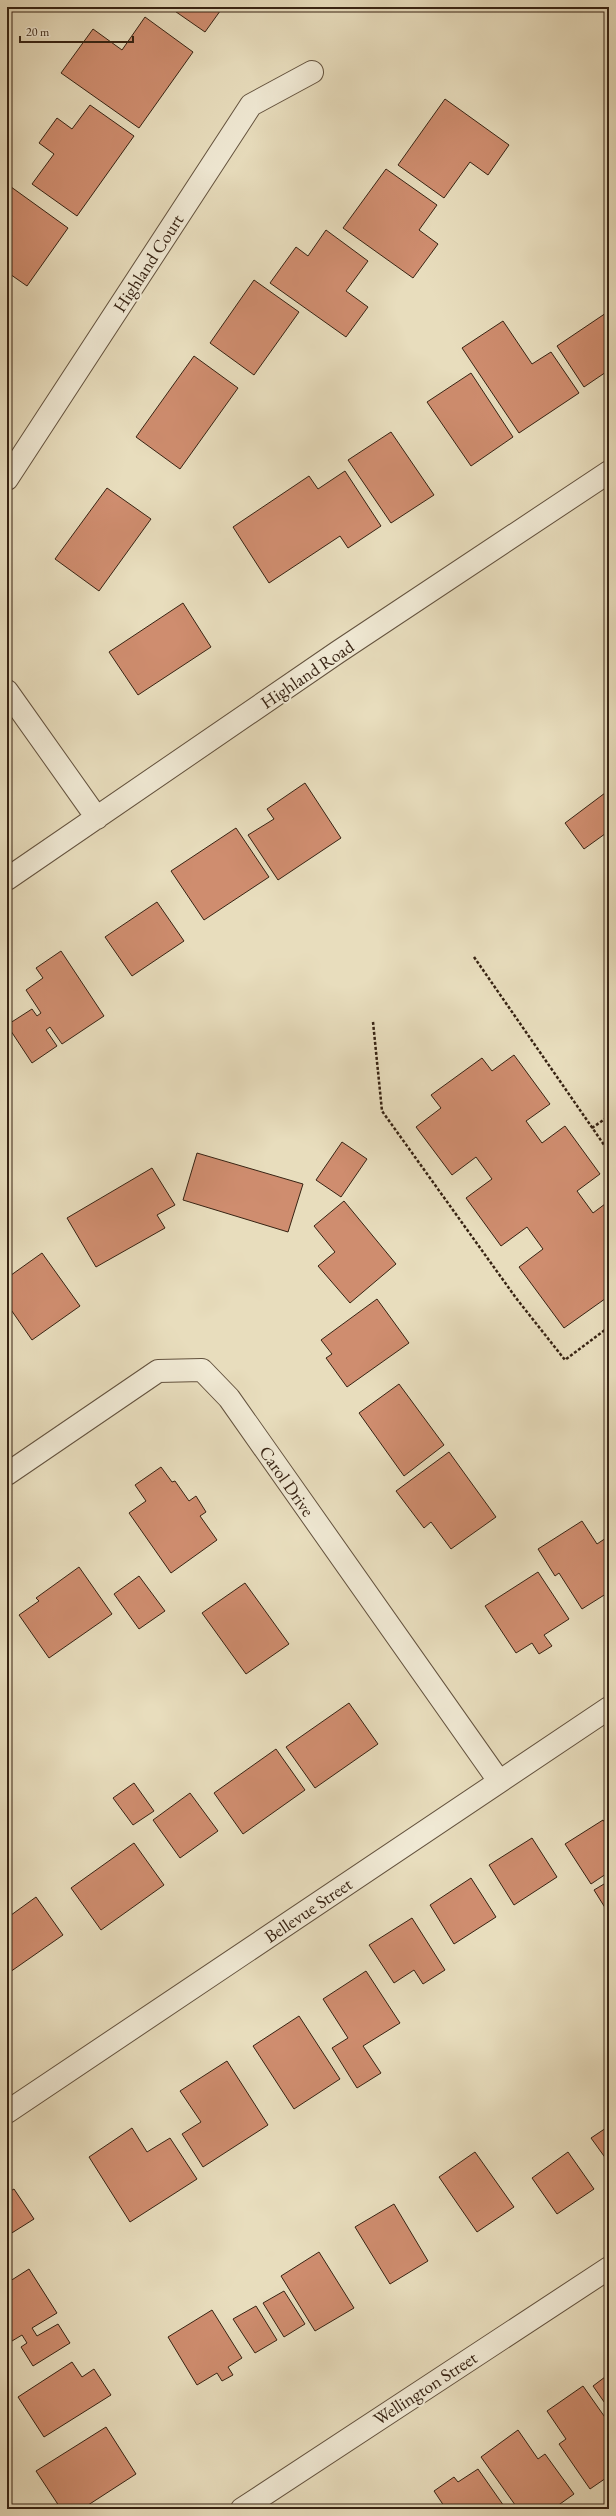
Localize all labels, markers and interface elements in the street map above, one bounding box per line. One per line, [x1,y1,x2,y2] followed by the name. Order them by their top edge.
[20,18,133,44] scale bar
[26,24,50,40] text: 20 m
[108,209,189,317] street label: Highland Court
[256,634,359,714] street label: Highland Road
[254,1441,320,1521] street label: Carol Drive
[260,1872,356,1948] street label: Bellevue Street
[369,2346,482,2430] street label: Wellington Street

